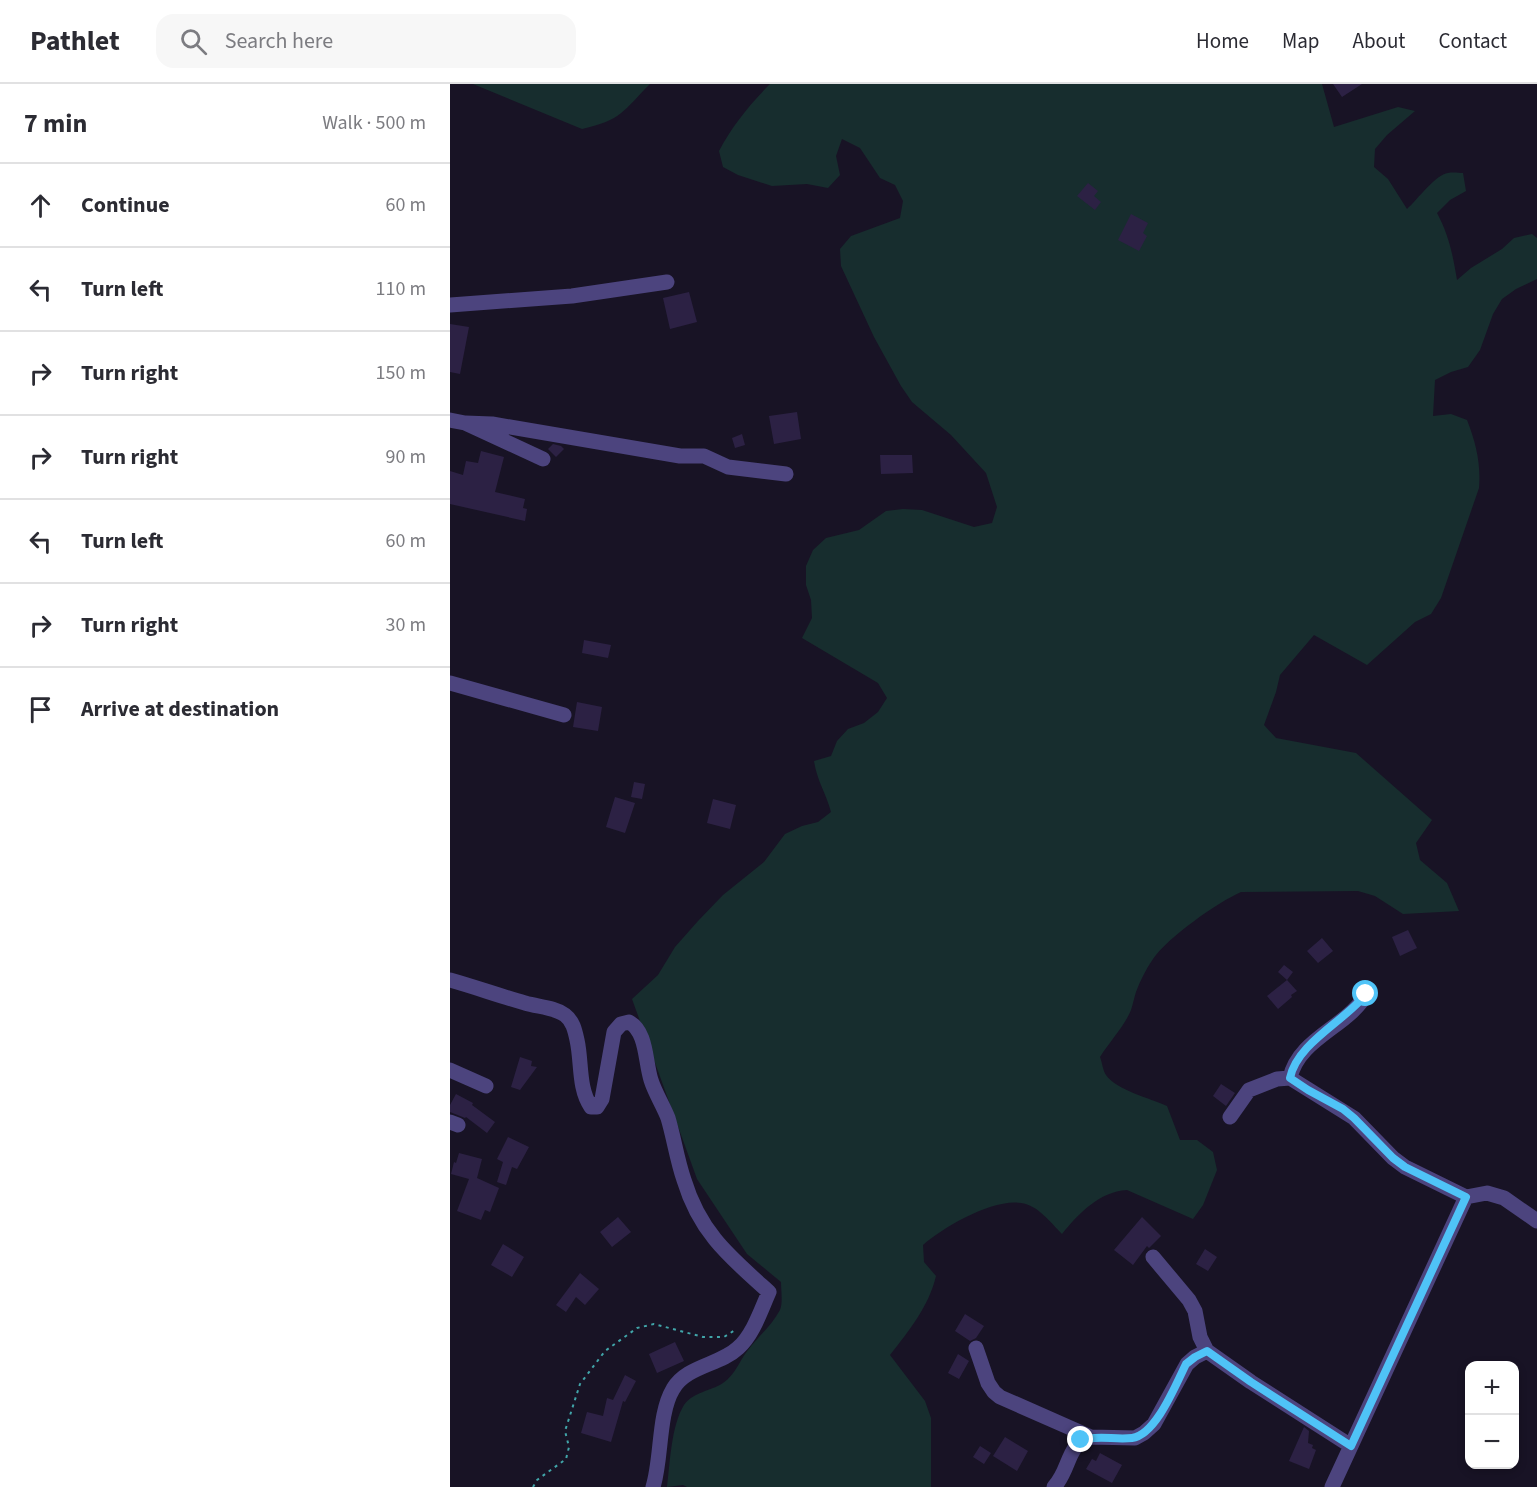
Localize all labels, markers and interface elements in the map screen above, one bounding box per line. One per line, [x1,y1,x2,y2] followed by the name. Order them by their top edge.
[156,14,576,68] search box
[30,21,120,61] text: Pathlet
[177,25,210,58] icon: search
[225,25,333,57] text: Search here
[1196,26,1249,56] text: Home
[1282,26,1320,56] text: Map
[1353,26,1405,56] text: About
[1438,26,1507,56] text: Contact
[24,105,87,142] text: 7 min
[322,109,426,137] text: Walk · 500 m
[24,189,57,222] icon: ahead
[81,189,170,221] text: Continue
[386,191,426,219] text: 60 m
[24,273,57,306] icon: left
[81,273,163,305] text: Turn left
[376,275,426,303] text: 110 m
[24,357,57,390] icon: right
[81,357,178,389] text: Turn right
[376,359,426,387] text: 150 m
[24,441,57,474] icon: right
[81,441,178,473] text: Turn right
[386,443,426,471] text: 90 m
[24,525,57,558] icon: left
[81,525,163,557] text: Turn left
[386,527,426,555] text: 60 m
[24,609,57,642] icon: right
[81,609,178,641] text: Turn right
[386,611,426,639] text: 30 m
[24,693,57,726] icon: arrive
[81,693,279,725] text: Arrive at destination
[1352,980,1378,1006] route start
[1465,1361,1519,1469] map controls
[1465,1361,1519,1415] button: +
[1465,1415,1519,1469] button: −
[1067,1426,1093,1452] route end

